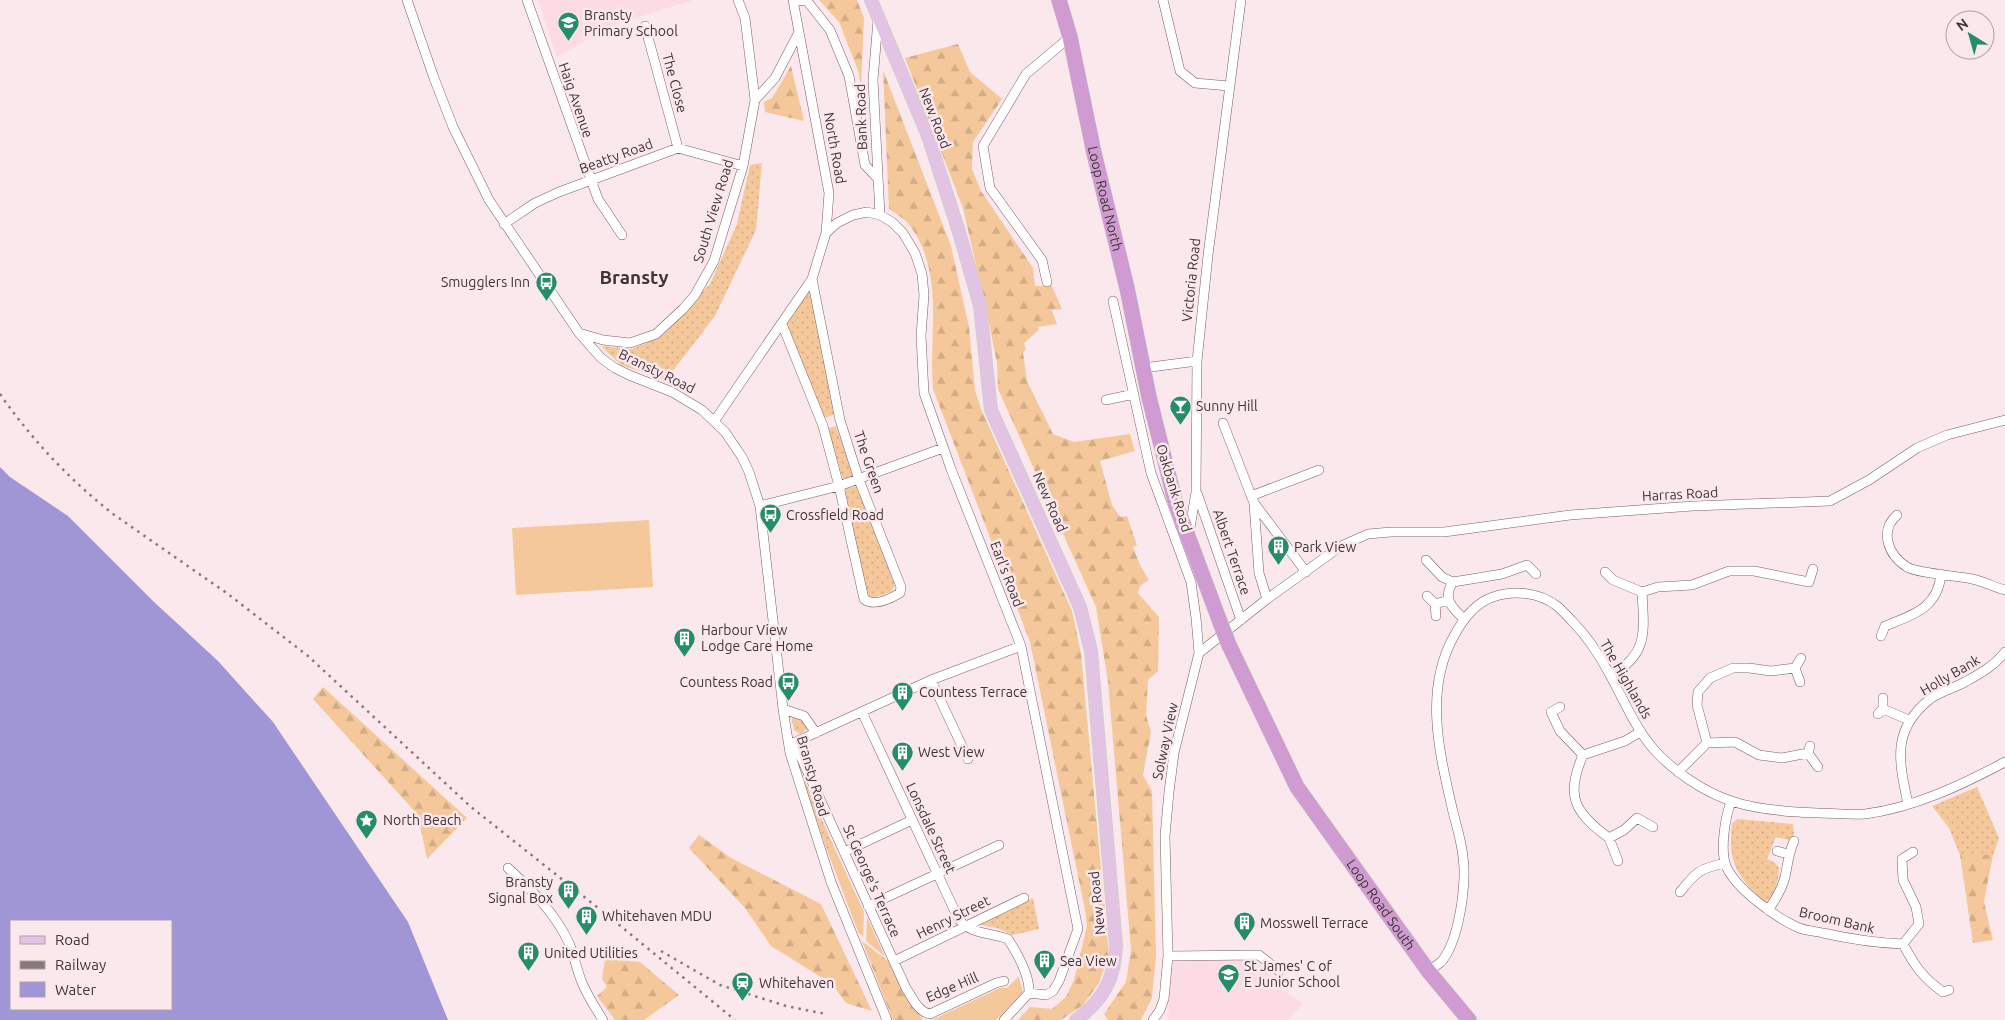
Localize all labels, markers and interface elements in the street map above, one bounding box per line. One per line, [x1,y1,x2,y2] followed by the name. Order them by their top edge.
[584,7,678,39] place label: Bransty Primary School
[1945,10,1995,60] north arrow
[556,11,580,42] school or university icon: Bransty Primary School
[1953,15,1971,34] text: N
[659,51,691,115] street label: The Close
[556,60,596,140] street label: Haig Avenue
[852,83,870,151] street label: Bank Road
[916,85,954,151] street label: New Road
[821,111,849,185] street label: North Road
[577,135,655,177] street label: Beatty Road
[1085,145,1126,253] street label: Loop Road North
[690,157,736,265] street label: South View Road
[1179,237,1203,323] street label: Victoria Road
[599,266,669,288] district label: Bransty
[534,270,558,301] bus stop icon: Smugglers Inn
[441,274,530,290] place label: Smugglers Inn
[616,346,698,396] street label: Bransty Road
[1168,394,1192,425] bar icon: Sunny Hill
[1196,398,1258,414] place label: Sunny Hill
[851,429,887,495] street label: The Green
[1153,442,1195,534] street label: Oakbank Road
[1030,469,1070,535] street label: New Road
[1641,484,1719,504] street label: Harras Road
[758,503,782,534] bus stop icon: Crossfield Road
[786,507,884,523] place label: Crossfield Road
[1210,507,1254,597] street label: Albert Terrace
[1266,535,1290,566] building icon: Park View
[987,539,1027,609] street label: Earl's Road
[1294,539,1356,555] place label: Park View
[701,622,813,654] place label: Harbour View Lodge Care Home
[673,626,697,657] building icon: Harbour View Lodge Care Home
[1597,636,1655,722] street label: The Highlands
[1917,651,1983,699] street label: Holly Bank
[777,670,801,701] bus stop icon: Countess Road
[679,674,773,690] place label: Countess Road
[891,680,915,711] building icon: Countess Terrace
[919,684,1027,700] place label: Countess Terrace
[1149,701,1181,781] street label: Solway View
[794,734,832,818] street label: Bransty Road
[890,740,914,771] building icon: West View
[918,744,985,760] place label: West View
[903,780,959,876] street label: Lonsdale Street
[355,808,379,839] place icon: North Beach
[383,812,462,828] place label: North Beach
[840,822,904,940] street label: St George's Terrace
[1343,856,1419,953] street label: Loop Road South
[1086,870,1108,936] street label: New Road
[488,874,553,906] place label: Bransty Signal Box
[557,878,581,909] building icon: Bransty Signal Box
[913,892,993,942] street label: Henry Street
[574,904,598,935] building icon: Whitehaven MDU
[1798,904,1876,936] street label: Broom Bank
[602,908,712,924] place label: Whitehaven MDU
[1232,911,1256,942] building icon: Mosswell Terrace
[1260,915,1368,931] place label: Mosswell Terrace
[10,920,172,1010] legend
[55,931,90,948] text: Road
[516,941,540,972] building icon: United Utilities
[544,945,638,961] place label: United Utilities
[1032,949,1056,980] building icon: Sea View
[1060,953,1117,969] place label: Sea View
[55,956,106,973] text: Railway
[1244,958,1340,990] place label: St James' C of E Junior School
[1216,962,1240,993] school or university icon: St James' C of E Junior School
[923,969,981,1005] street label: Edge Hill
[731,971,755,1002] station icon: Whitehaven
[759,975,834,991] place label: Whitehaven
[55,981,96,998] text: Water

